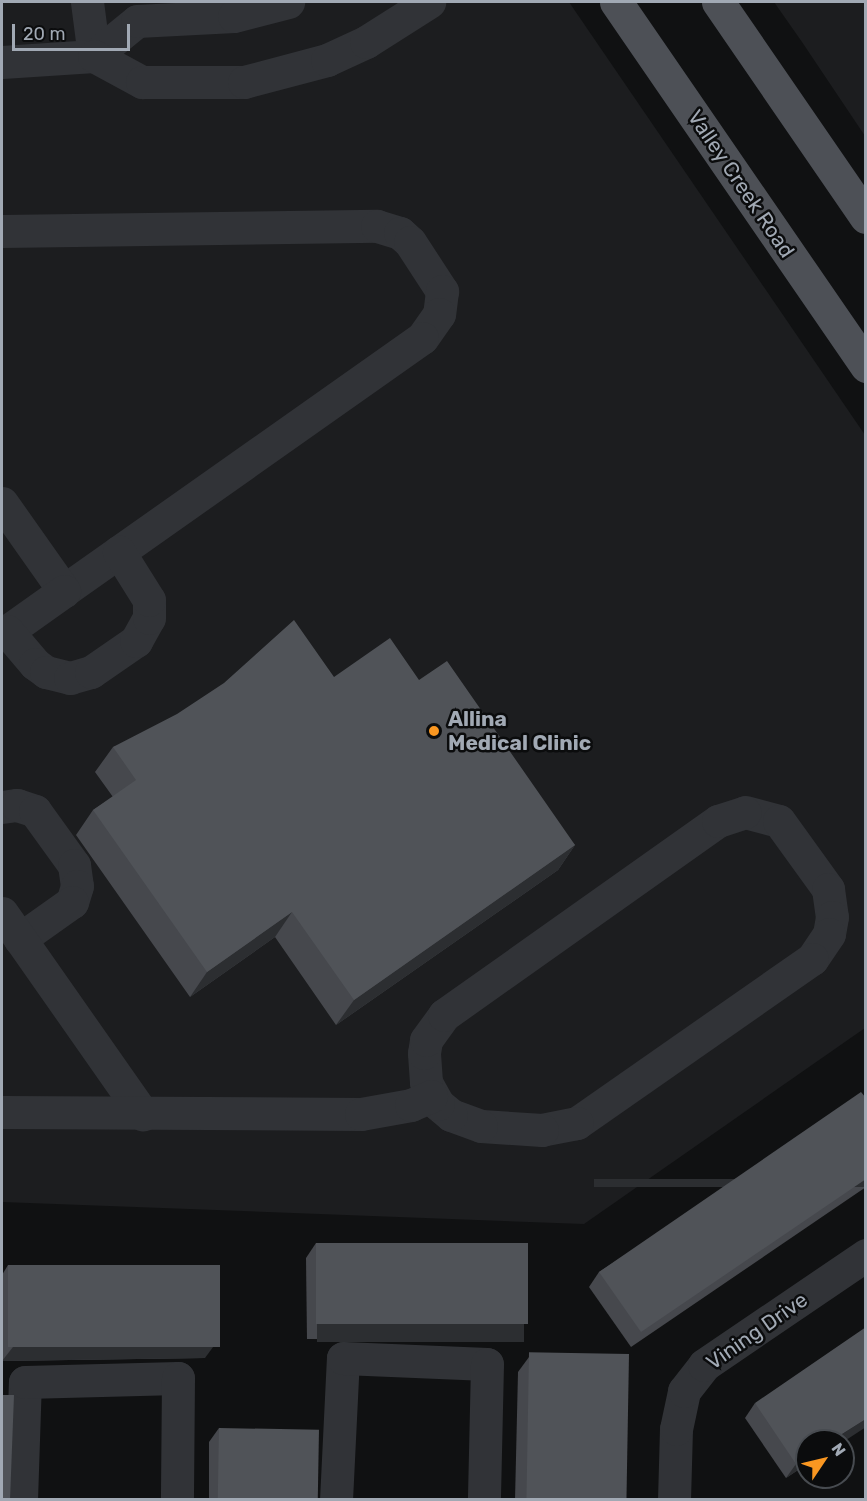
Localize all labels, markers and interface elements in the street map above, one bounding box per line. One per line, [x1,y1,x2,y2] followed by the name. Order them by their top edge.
[15,12,134,50] scale bar
[23,23,65,45] text: 20 m
[682,105,800,263] street label: Valley Creek Road
[448,706,591,756] place label: Allina Medical Clinic
[425,722,443,740] marker: Allina Medical Clinic
[702,1287,812,1375] street label: Vining Drive
[795,1429,855,1489] north arrow
[827,1439,850,1460] text: N

